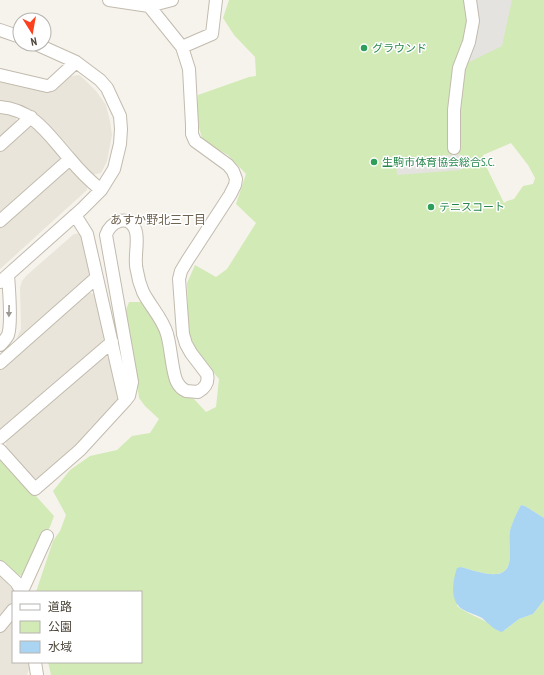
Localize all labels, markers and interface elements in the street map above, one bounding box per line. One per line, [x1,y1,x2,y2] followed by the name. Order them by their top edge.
[12,12,52,52] north arrow
[30,34,38,49] text: N
[372,41,427,55] place label: グラウンド
[359,43,369,53] marker: グラウンド
[382,155,495,169] place label: 生駒市体育協会総合S.C.
[369,157,379,167] marker: 生駒市体育協会総合S.C.
[439,200,505,214] place label: テニスコート
[426,202,436,212] marker: テニスコート
[110,212,206,227] district label: あすか野北三丁目
[6,305,13,317] one-way arrow
[12,591,142,663] legend
[48,599,72,614] text: 道路
[48,619,72,634] text: 公園
[48,639,72,654] text: 水域

